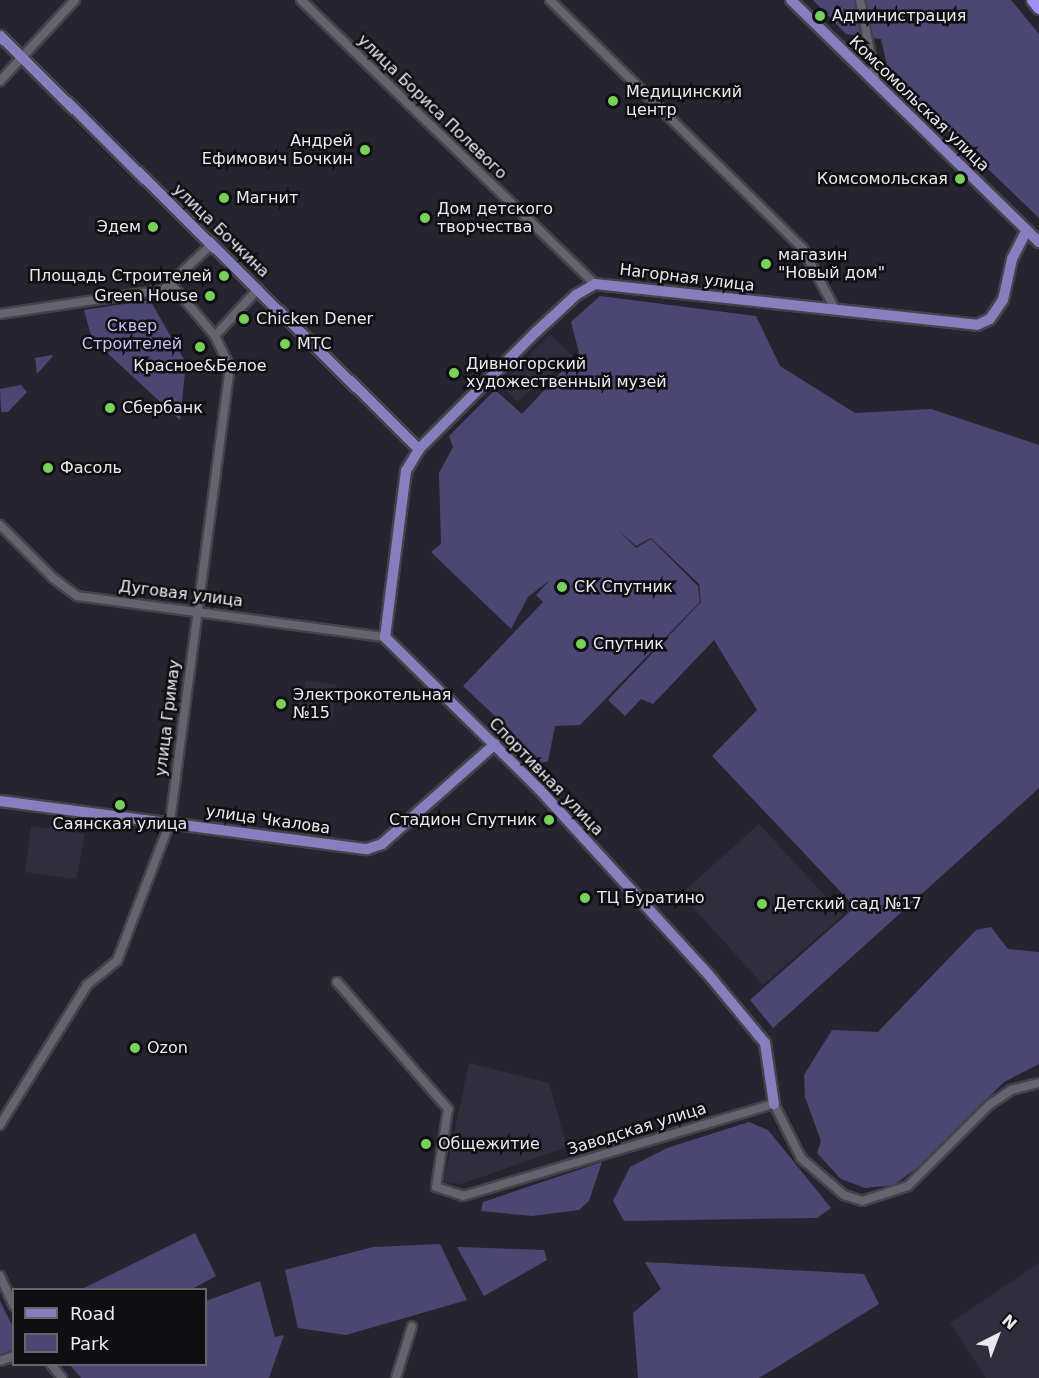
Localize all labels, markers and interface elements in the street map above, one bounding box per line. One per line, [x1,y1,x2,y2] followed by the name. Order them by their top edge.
[832,6,966,26] place label: Администрация
[813,9,827,23] marker: Администрация
[353,31,511,183] street label: улица Бориса Полевого
[845,32,993,176] street label: Комсомольская улица
[626,82,742,120] place label: Медицинский центр
[604,92,622,110] marker: Медицинский центр
[202,131,353,169] place label: Андрей Ефимович Бочкин
[358,143,372,157] marker: Андрей Ефимович Бочкин
[817,169,948,189] place label: Комсомольская
[953,172,967,186] marker: Комсомольская
[169,180,273,282] street label: улица Бочкина
[236,188,298,208] place label: Магнит
[217,191,231,205] marker: Магнит
[437,199,553,237] place label: Дом детского творчества
[418,211,432,225] marker: Дом детского творчества
[97,217,141,237] place label: Эдем
[146,220,160,234] marker: Эдем
[778,245,885,283] place label: магазин "Новый дом"
[759,257,773,271] marker: магазин "Новый дом"
[618,260,756,296] street label: Нагорная улица
[29,266,212,286] place label: Площадь Строителей
[217,269,231,283] marker: Площадь Строителей
[94,286,198,306] place label: Green House
[203,289,217,303] marker: Green House
[256,309,373,329] place label: Chicken Dener
[237,312,251,326] marker: Chicken Dener
[82,316,182,354] park label: Сквер Строителей
[297,334,332,354] place label: МТС
[278,337,292,351] marker: МТС
[193,340,207,354] marker: Красное&Белое
[466,354,667,392] place label: Дивногорский художественный музей
[133,356,267,376] place label: Красное&Белое
[447,366,461,380] marker: Дивногорский художественный музей
[122,398,203,418] place label: Сбербанк
[103,401,117,415] marker: Сбербанк
[60,458,122,478] place label: Фасоль
[41,461,55,475] marker: Фасоль
[118,577,244,611] street label: Дуговая улица
[574,577,673,597] place label: СК Спутник
[555,580,569,594] marker: СК Спутник
[593,634,664,654] place label: Спутник
[574,637,588,651] marker: Спутник
[151,659,185,777] street label: улица Гримау
[293,685,451,723] place label: Электрокотельная №15
[274,697,288,711] marker: Электрокотельная №15
[485,714,607,840] street label: Спортивная улица
[113,798,127,812] marker: Саянская улица
[204,802,332,838] street label: улица Чкалова
[389,810,537,830] place label: Стадион Спутник
[542,813,556,827] marker: Стадион Спутник
[53,814,187,834] place label: Саянская улица
[597,888,705,908] place label: ТЦ Буратино
[578,891,592,905] marker: ТЦ Буратино
[774,894,922,914] place label: Детский сад №17
[755,897,769,911] marker: Детский сад №17
[147,1038,188,1058] place label: Ozon
[128,1041,142,1055] marker: Ozon
[565,1099,709,1159] street label: Заводская улица
[438,1134,540,1154] place label: Общежитие
[419,1137,433,1151] marker: Общежитие
[12,1288,207,1366] legend
[70,1303,115,1324] text: Road
[967,1306,1027,1366] north arrow
[998,1311,1021,1334] text: N
[70,1333,109,1354] text: Park

